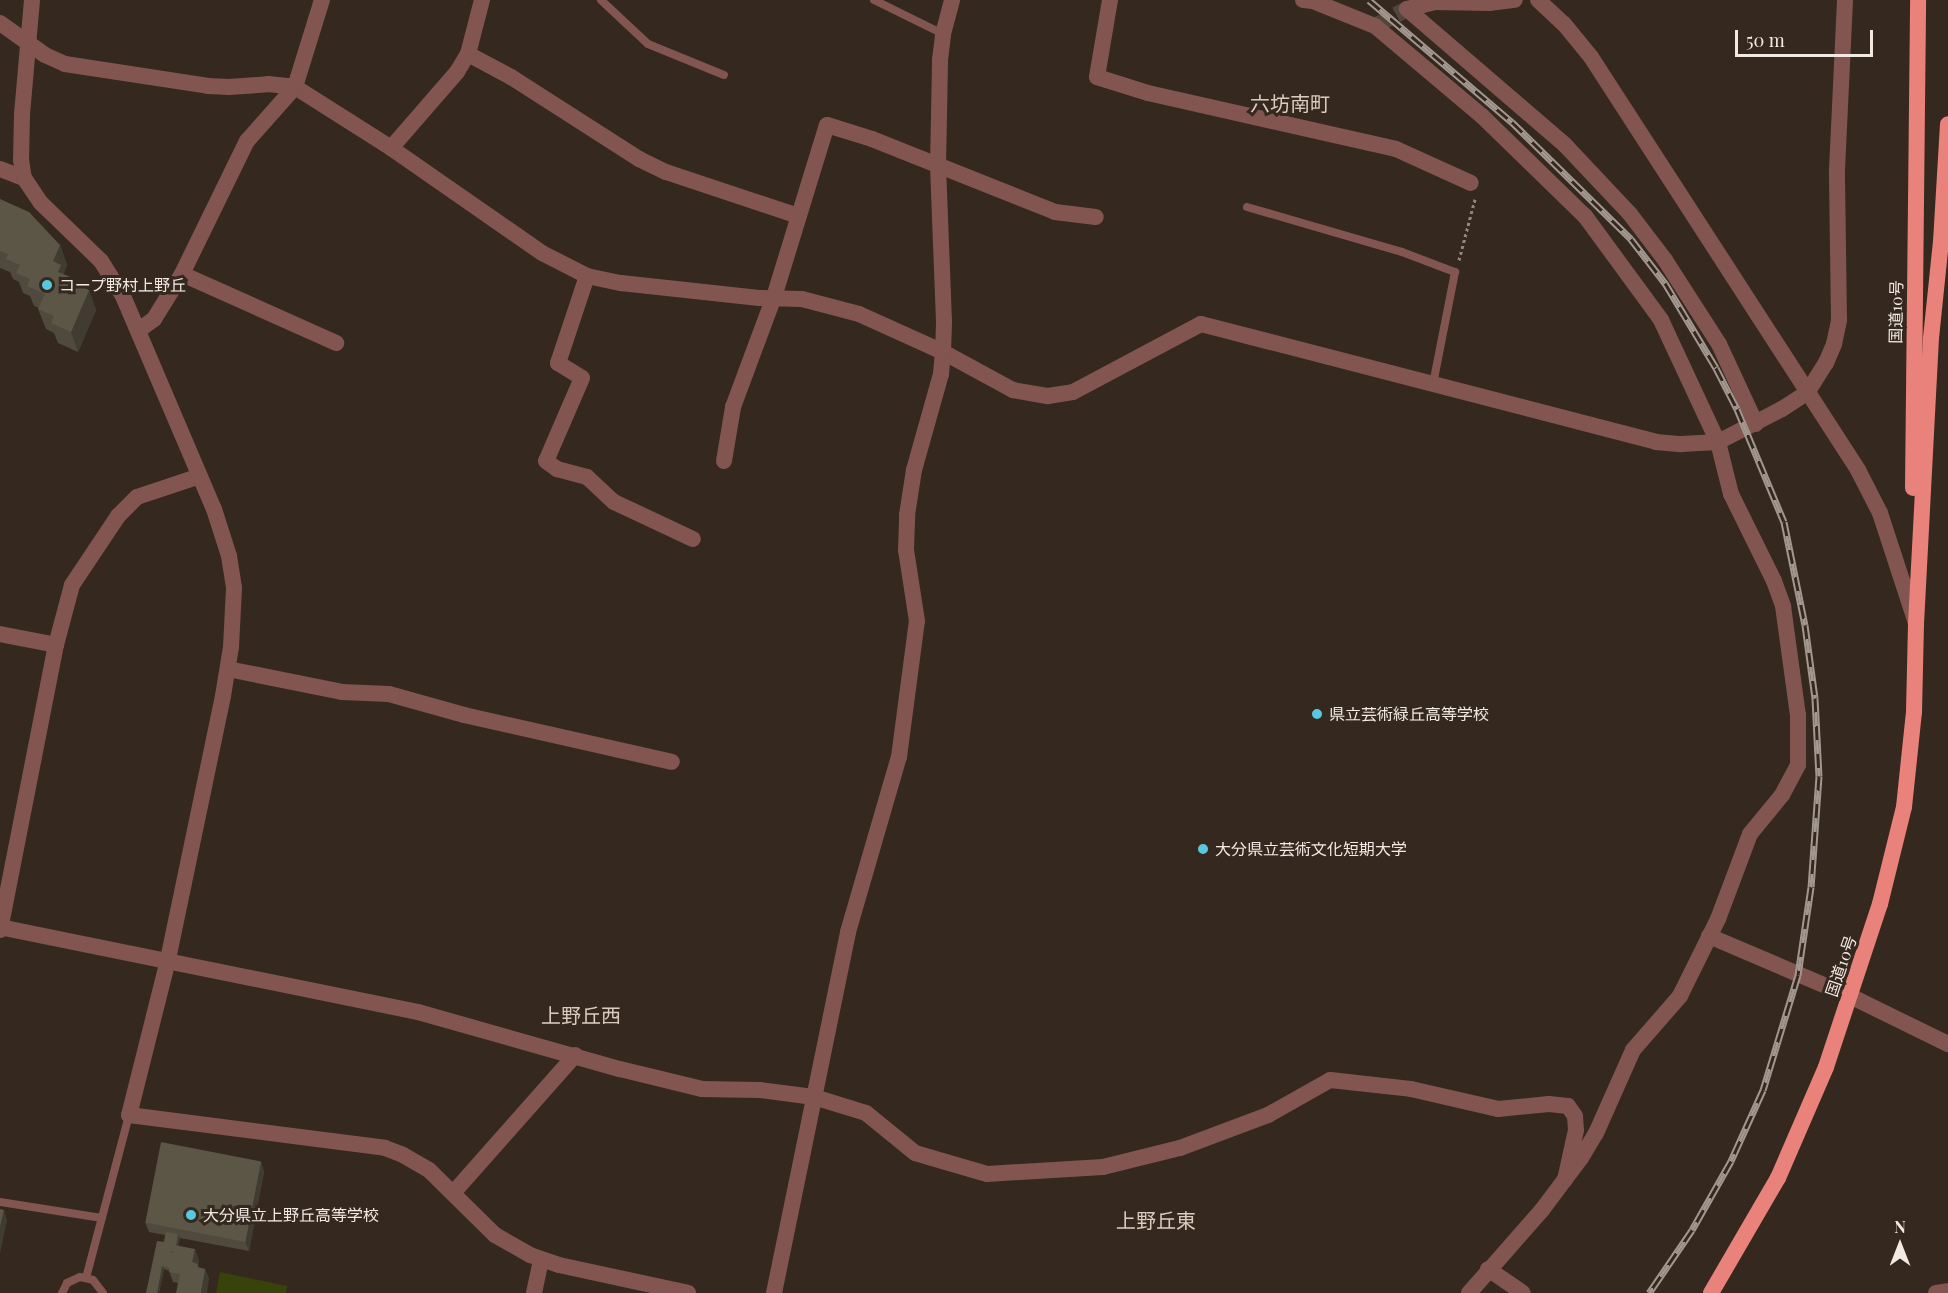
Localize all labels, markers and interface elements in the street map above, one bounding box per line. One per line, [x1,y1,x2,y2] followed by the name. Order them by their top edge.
[1738,18,1876,56] scale bar
[1746,28,1785,52] text: 50 m
[1250,90,1330,114] district label: 六坊南町
[59,275,187,295] place label: コープ野村上野丘
[40,278,54,292] marker: コープ野村上野丘
[1886,280,1906,344] street label: 国道10号
[1329,704,1489,724] place label: 県立芸術緑丘高等学校
[1310,707,1324,721] marker: 県立芸術緑丘高等学校
[1215,839,1407,859] place label: 大分県立芸術文化短期大学
[1196,842,1210,856] marker: 大分県立芸術文化短期大学
[1822,933,1860,999] street label: 国道10号
[541,1002,621,1026] district label: 上野丘西
[203,1205,379,1225] place label: 大分県立上野丘高等学校
[1116,1207,1196,1231] district label: 上野丘東
[184,1208,198,1222] marker: 大分県立上野丘高等学校
[1870,1215,1930,1275] north arrow
[1894,1216,1906,1237] text: N

